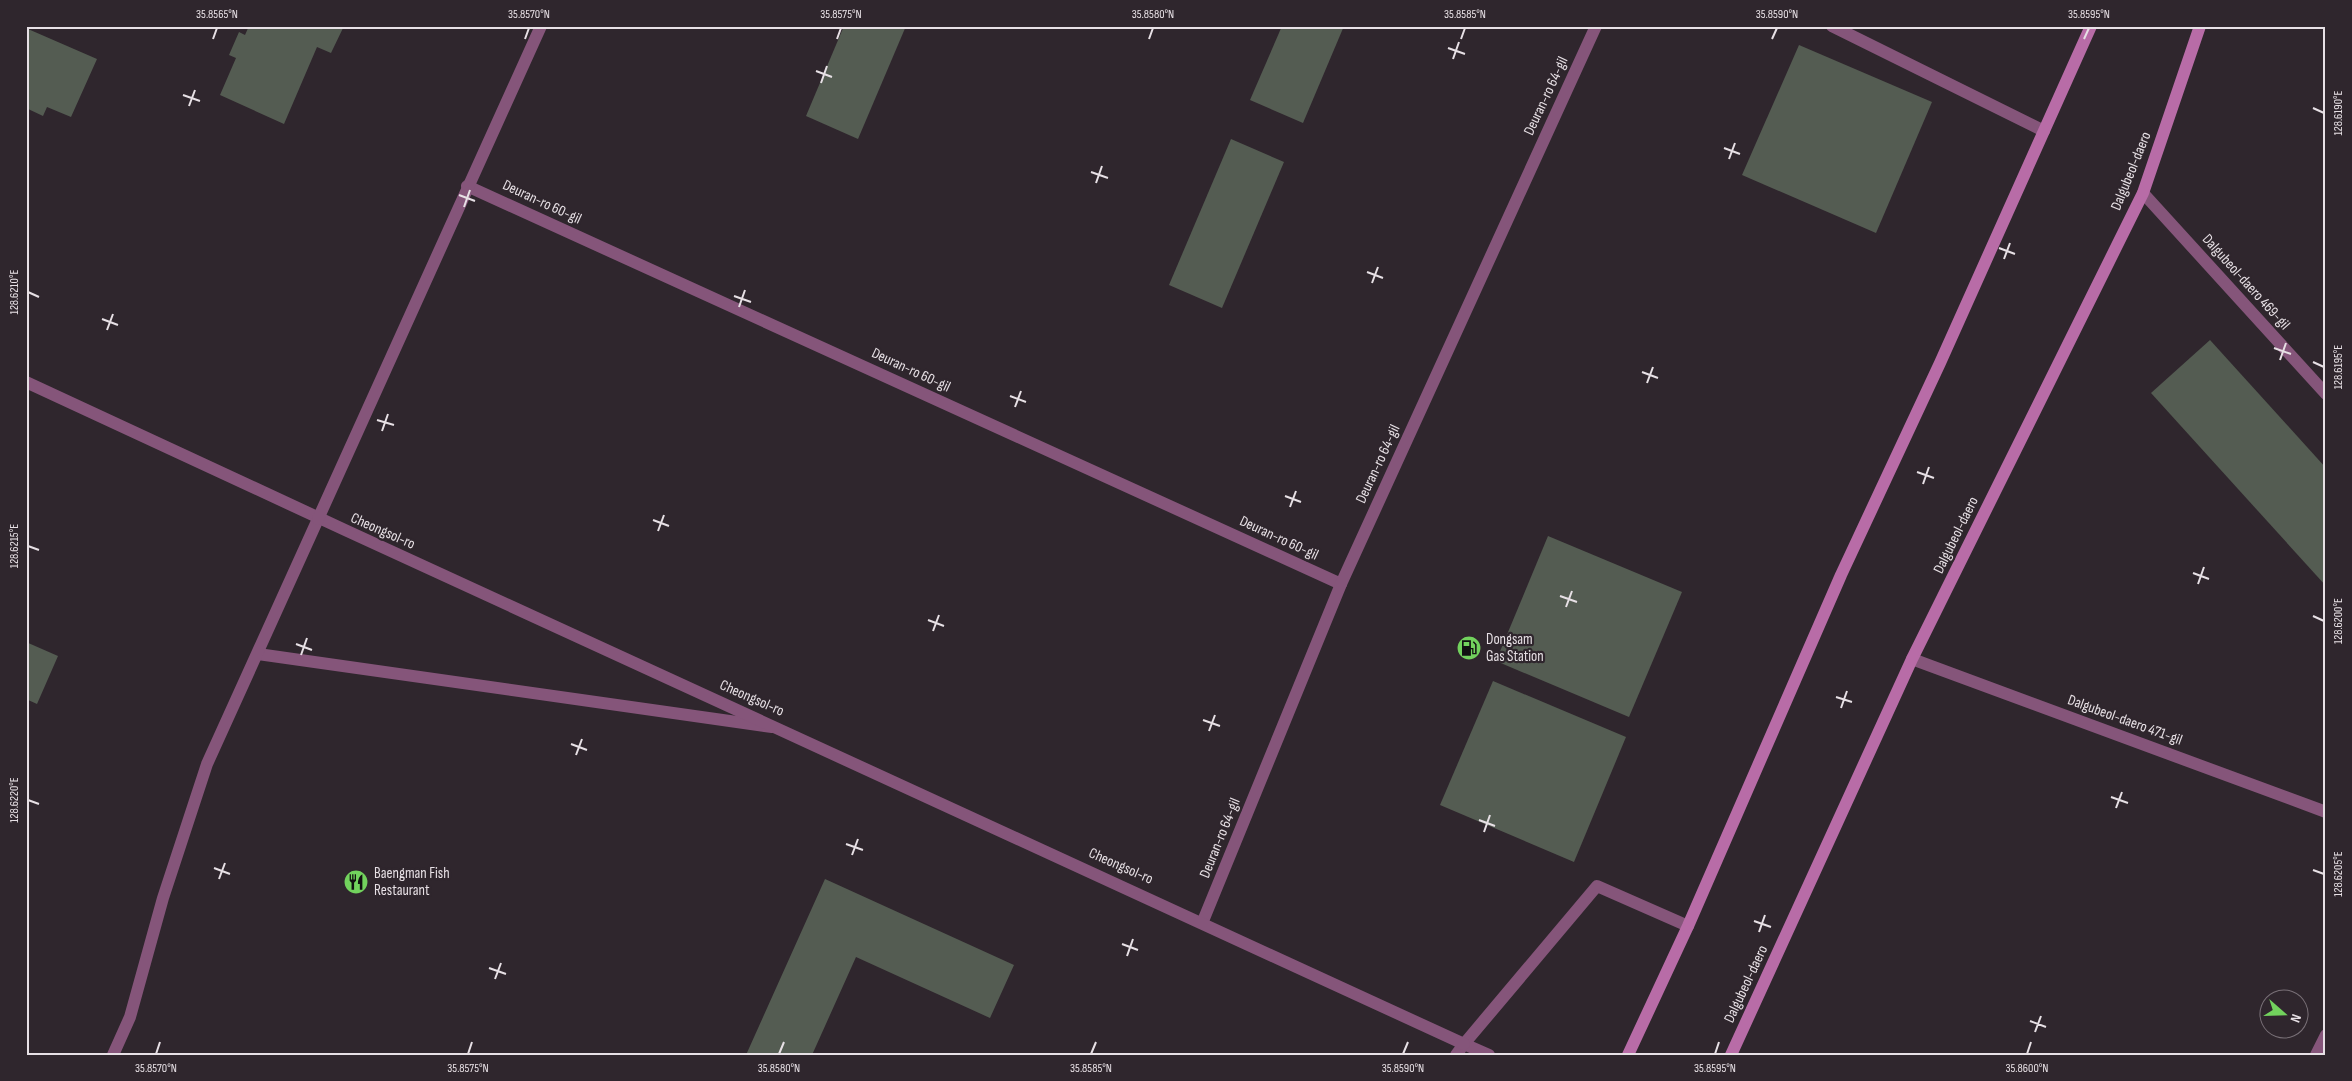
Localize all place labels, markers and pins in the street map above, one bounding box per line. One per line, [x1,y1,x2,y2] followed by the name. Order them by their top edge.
[1486,630,1544,666] place label: Dongsam Gas Station
[1456,635,1482,661] fuel station icon: Dongsam Gas Station
[374,864,450,900] place label: Baengman Fish Restaurant
[343,869,369,895] restaurant icon: Baengman Fish Restaurant

